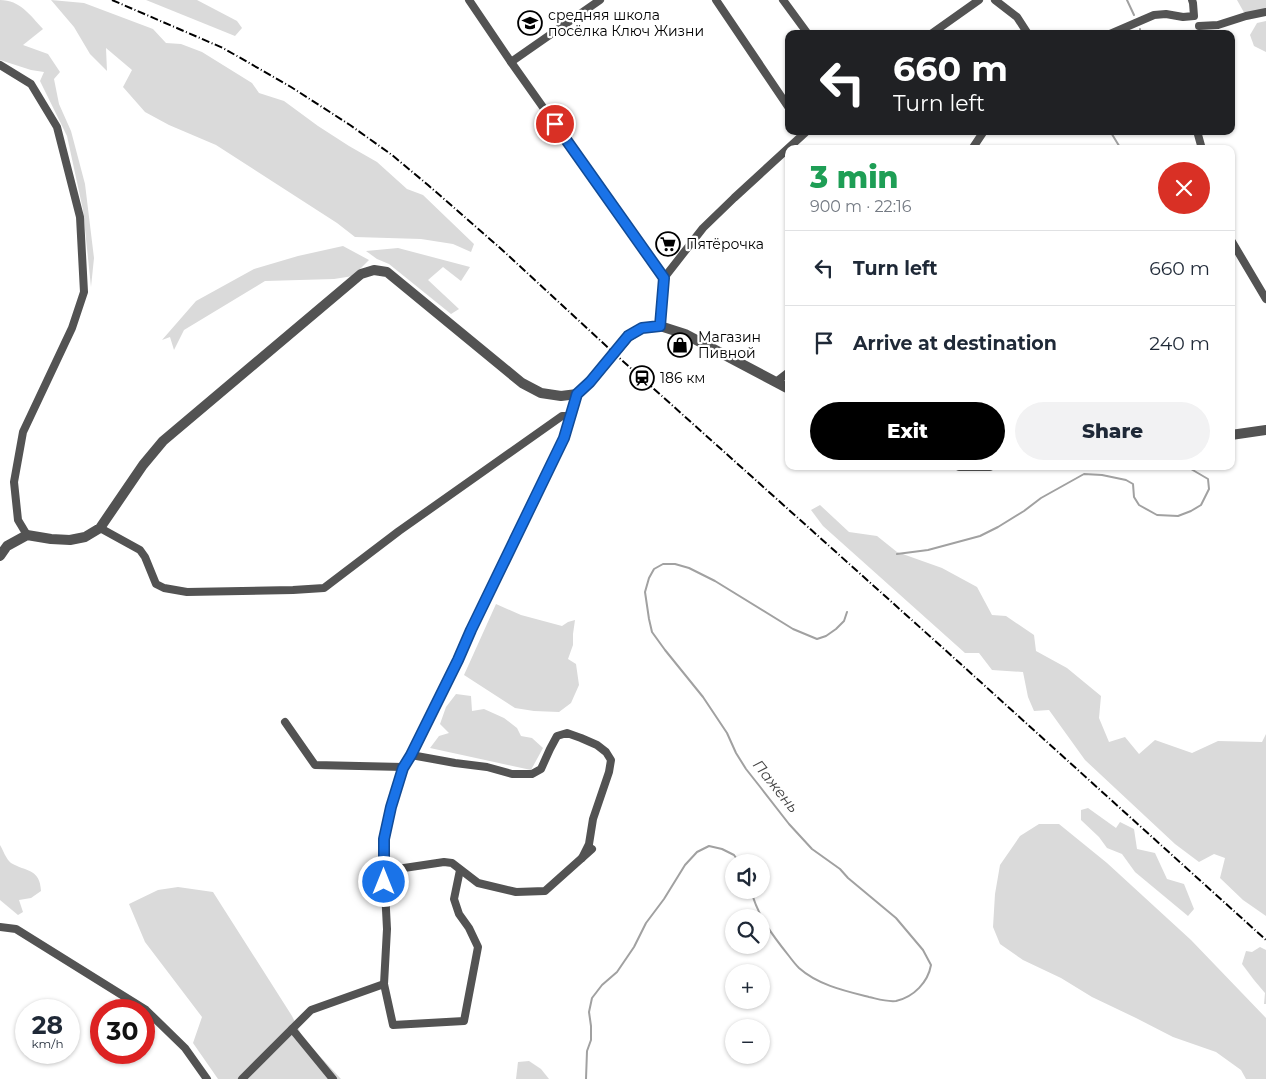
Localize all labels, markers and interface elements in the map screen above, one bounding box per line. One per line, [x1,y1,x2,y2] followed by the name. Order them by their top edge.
[548,6,704,40] place label: средняя школа посёлка Ключ Жизни
[517,10,543,36] school or university icon: средняя школа посёлка Ключ Жизни
[893,47,1008,90] text: 660 m
[810,50,875,115] icon: left
[893,90,985,117] text: Turn left
[534,103,576,145] pin
[541,110,569,138] icon: arrive
[810,159,898,196] text: 3 min
[1158,162,1210,214] button: close
[810,197,912,216] text: 900 m · 22:16
[655,231,681,257] supermarket icon: Пятёрочка
[686,235,764,253] place label: Пятёрочка
[810,254,838,282] icon: left
[853,257,938,280] text: Turn left
[1149,257,1210,280] text: 660 m
[698,328,761,362] place label: Магазин Пивной
[810,329,838,357] icon: arrive
[667,332,693,358] shop icon: Магазин Пивной
[853,332,1057,355] text: Arrive at destination
[1149,332,1210,355] text: 240 m
[629,365,655,391] station icon: 186 км
[660,369,705,387] place label: 186 км
[810,402,1005,460] button: Exit
[1015,402,1210,460] button: Share
[749,756,803,816] water label: Пажень
[725,854,770,1064] map controls
[725,854,770,899] button: sound
[357,855,409,907] position arrow
[725,909,770,954] button: search
[725,964,770,1009] button: +
[90,999,155,1064] speed limit sign: 30
[32,1010,63,1040] text: 28
[725,1019,770,1064] button: −
[31,1036,64,1051] text: km/h

